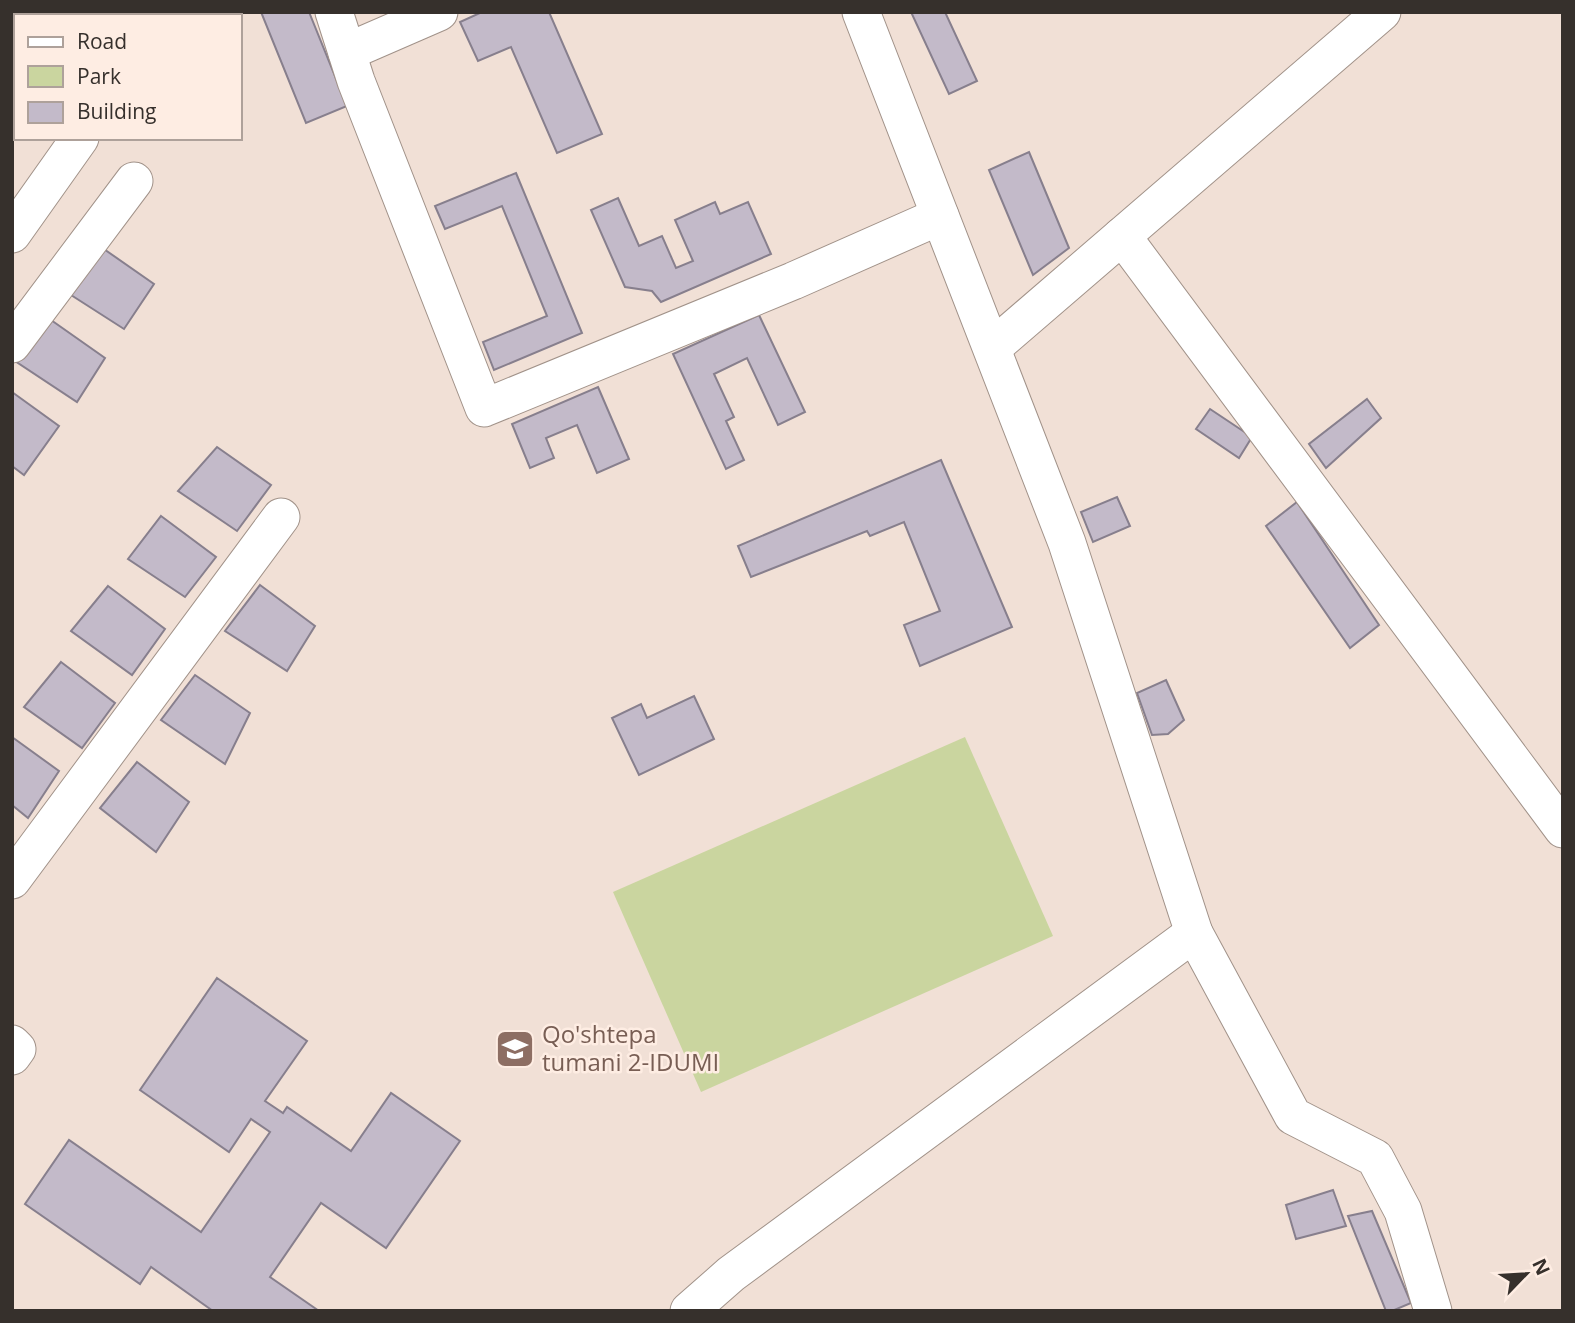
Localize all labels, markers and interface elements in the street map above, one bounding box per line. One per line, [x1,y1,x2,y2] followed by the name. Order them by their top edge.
[14,14,242,140] legend
[77,27,127,55] text: Road
[77,62,121,90] text: Park
[77,97,156,125] text: Building
[542,1017,719,1078] place label: Qo'shtepa tumani 2-IDUMI
[494,1028,536,1070] school or university icon: Qo'shtepa tumani 2-IDUMI
[1491,1239,1561,1309] north arrow
[1526,1254,1556,1279] text: N

